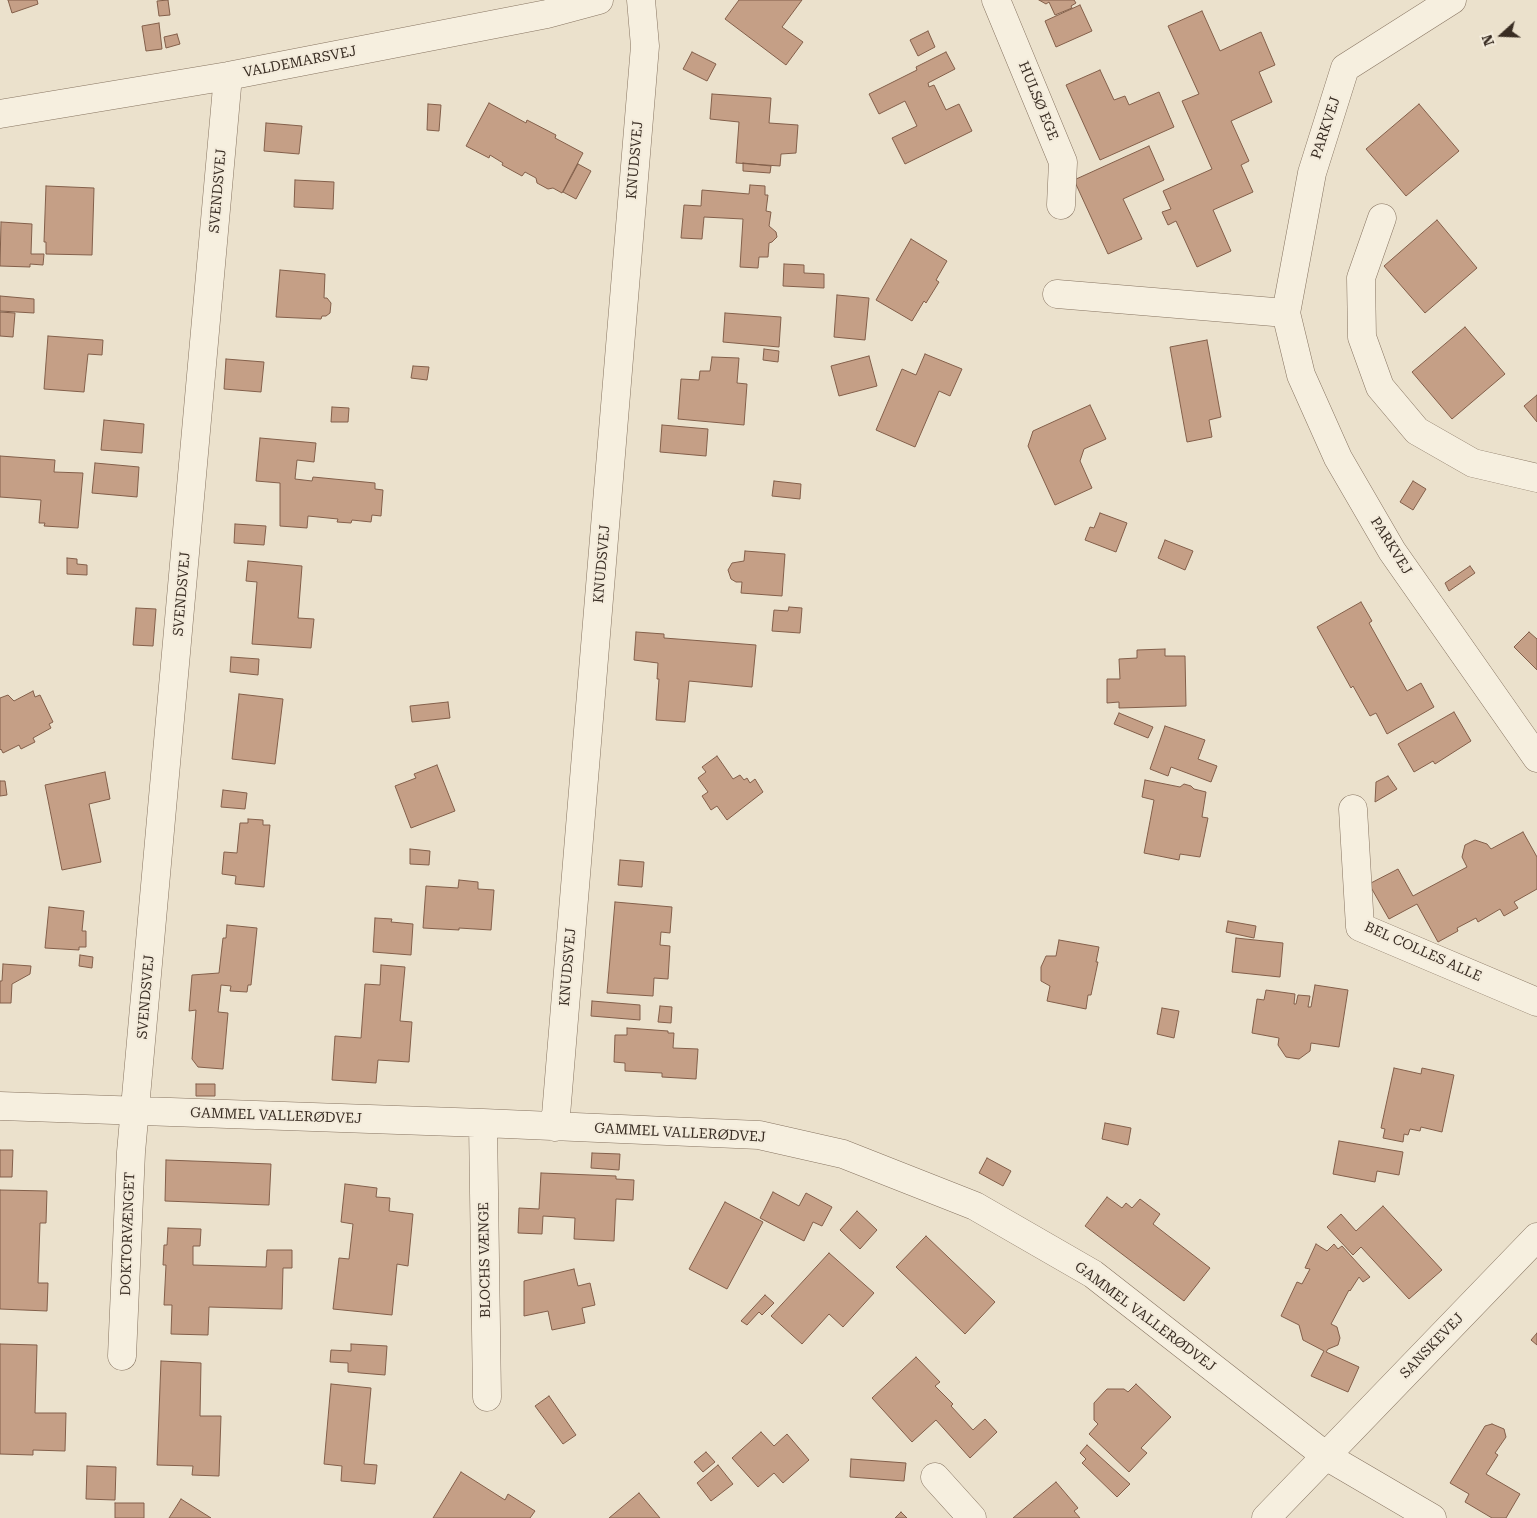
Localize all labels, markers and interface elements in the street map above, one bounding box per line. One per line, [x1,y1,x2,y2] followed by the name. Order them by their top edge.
[1477,10,1527,60] north arrow
[1479,32,1497,48] text: N
[242,43,358,81] street label: VALDEMARSVEJ
[1015,59,1061,143] street label: HULSØ EGE
[1308,95,1344,161] street label: PARKVEJ
[623,120,647,200] street label: KNUDSVEJ
[206,148,230,234] street label: SVENDSVEJ
[1367,514,1415,578] street label: PARKVEJ
[590,524,614,604] street label: KNUDSVEJ
[170,551,194,637] street label: SVENDSVEJ
[1362,919,1484,985] street label: BEL COLLES ALLE
[556,927,580,1007] street label: KNUDSVEJ
[134,954,158,1040] street label: SVENDSVEJ
[190,1105,362,1127] street label: GAMMEL VALLERØDVEJ
[594,1120,766,1146] street label: GAMMEL VALLERØDVEJ
[117,1172,139,1296] street label: DOKTORVÆNGET
[476,1202,494,1318] street label: BLOCHS VÆNGE
[1071,1259,1219,1375] street label: GAMMEL VALLERØDVEJ
[1397,1310,1467,1382] street label: SANSKEVEJ

